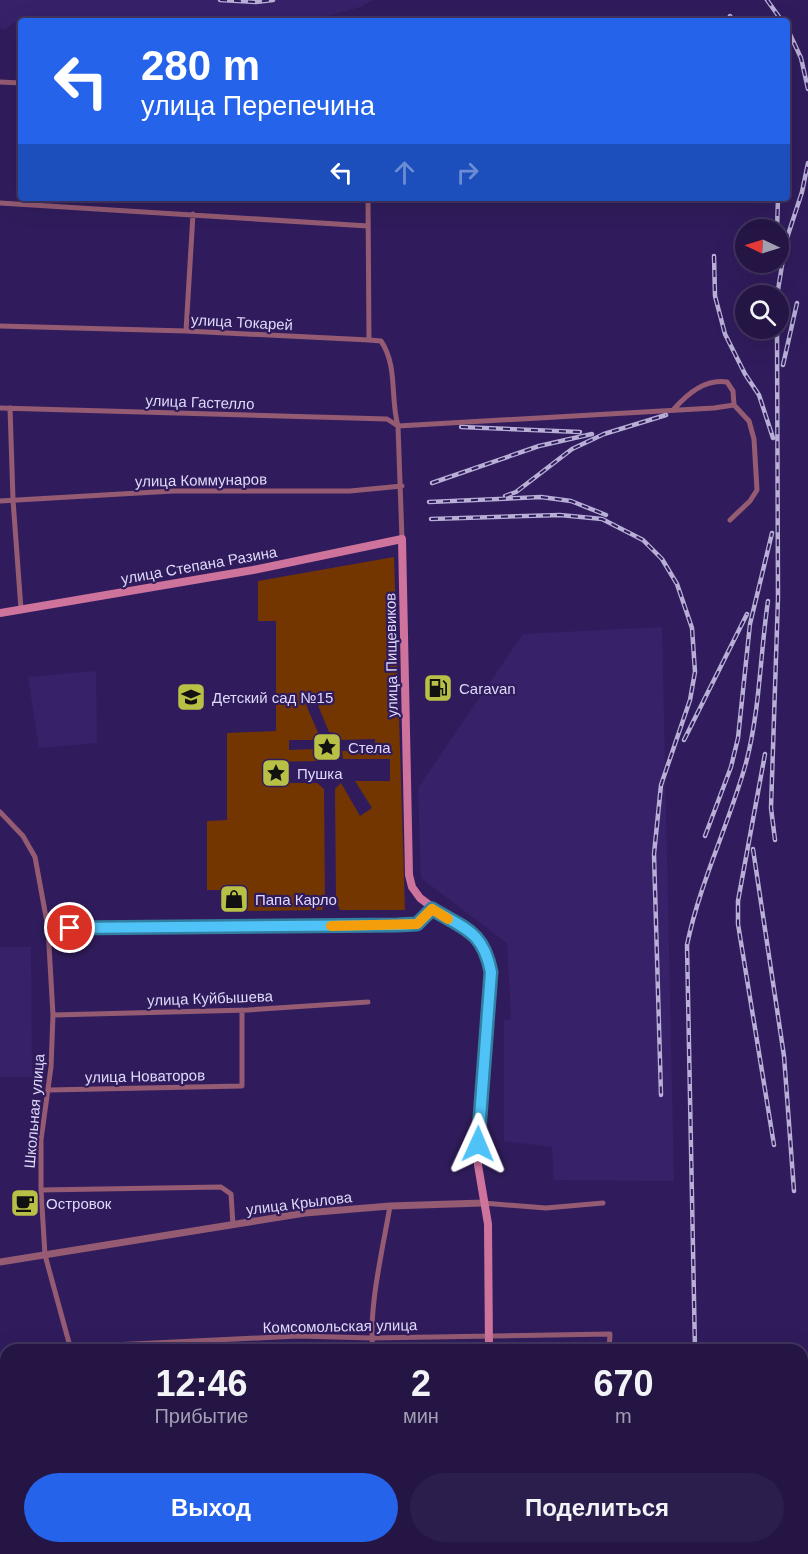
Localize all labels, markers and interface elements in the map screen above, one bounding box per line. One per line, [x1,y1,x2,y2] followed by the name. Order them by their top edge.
[42,42,120,120] icon: left
[141,42,260,89] text: 280 m
[141,91,375,121] text: улица Перепечина
[325,156,358,189] icon: left
[388,156,421,189] icon: ahead
[451,156,484,189] icon: right
[735,219,789,273] north arrow
[735,219,789,339] map controls
[735,285,789,339] button: search
[191,311,293,333] street label: улица Токарей
[145,392,255,412] street label: улица Гастелло
[135,470,267,490] street label: улица Коммунаров
[120,543,279,587] street label: улица Степана Разина
[381,593,401,717] street label: улица Пищевиков
[422,672,454,704] fuel station icon: Caravan
[459,680,516,697] place label: Caravan
[175,681,207,713] school or university icon: Детский сад №15
[212,689,333,706] place label: Детский сад №15
[311,731,343,763] place icon: Стела
[348,739,391,756] place label: Стела
[260,757,292,789] place icon: Пушка
[297,765,343,782] place label: Пушка
[218,883,250,915] shop icon: Папа Карло
[255,891,337,908] place label: Папа Карло
[44,902,95,953] pin
[53,911,86,944] icon: arrive
[147,987,274,1009] street label: улица Куйбышева
[21,1052,48,1169] street label: Школьная улица
[85,1066,205,1086] street label: улица Новаторов
[446,1112,510,1176] position arrow
[9,1187,41,1219] cafe icon: Островок
[245,1188,354,1218] street label: улица Крылова
[46,1195,112,1212] place label: Островок
[263,1316,418,1336] street label: Комсомольская улица
[155,1363,248,1404] text: 12:46
[411,1363,431,1404] text: 2
[593,1363,653,1404] text: 670
[154,1405,248,1427] text: Прибытие
[403,1405,439,1427] text: мин
[615,1405,632,1427] text: m
[24,1473,398,1542] button: Выход
[410,1473,784,1542] button: Поделиться

